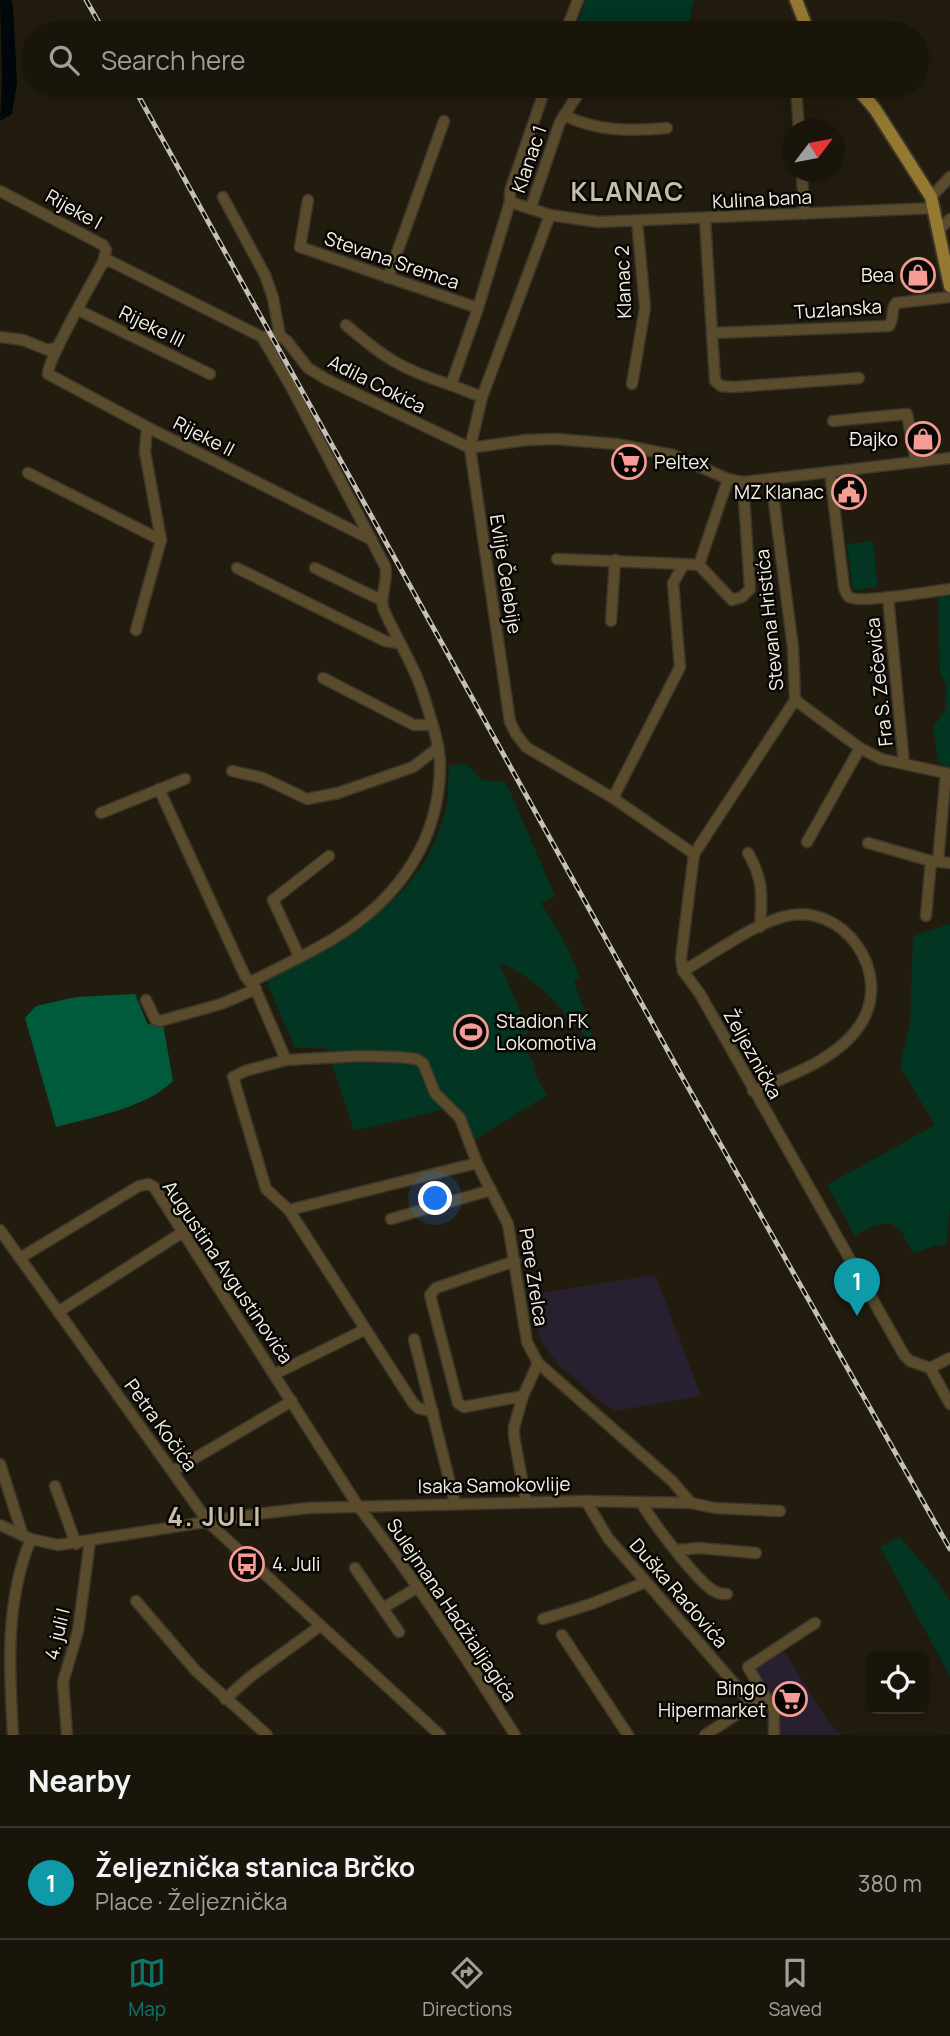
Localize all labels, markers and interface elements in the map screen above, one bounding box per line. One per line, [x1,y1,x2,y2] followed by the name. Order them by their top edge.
[21,21,929,98] search box
[45,41,83,79] icon: search
[101,42,246,78] text: Search here
[782,119,845,182] north arrow
[505,122,553,196] street label: Klanac 1
[571,173,685,209] district label: KLANAC
[41,183,107,235] street label: Rijeke I
[711,183,813,215] street label: Kulina bana
[321,225,463,295] street label: Stevana Sremca
[609,245,637,319] street label: Klanac 2
[899,256,937,294] shop icon: Bea
[861,262,894,288] place label: Bea
[793,293,883,325] street label: Tuzlanska
[115,299,189,353] street label: Rijeke III
[324,348,430,420] street label: Adila Cokića
[169,410,239,462] street label: Rijeke II
[904,420,942,458] shop icon: Đajko
[850,426,898,452] place label: Đajko
[610,443,648,481] supermarket icon: Peltex
[654,449,709,475] place label: Peltex
[830,473,868,511] public building icon: MZ Klanac
[734,479,824,505] place label: MZ Klanac
[484,512,528,636] street label: Evlije Čelebije
[749,548,789,692] street label: Stevana Hristića
[859,616,899,748] street label: Fra S. Zečevića
[718,1004,788,1104] street label: Željeznička
[496,1008,596,1056] place label: Stadion FK Lokomotiva
[452,1013,490,1051] sports icon: Stadion FK Lokomotiva
[157,1175,299,1369] street label: Augustina Avgustinovića
[418,1181,452,1215] your location
[513,1226,555,1328] street label: Pere Zrelca
[834,1258,880,1316] pin: 1
[119,1374,203,1476] street label: Petra Kočića
[417,1471,571,1499] street label: Isaka Samokovlije
[167,1498,263,1534] district label: 4. JULI
[381,1513,523,1707] street label: Sulejmana Hadžialijagića
[624,1533,734,1653] street label: Duška Radovića
[228,1545,266,1583] bus stop icon: 4. Juli
[272,1551,320,1577] place label: 4. Juli
[38,1605,76,1663] street label: 4. juli I
[866,1651,929,1714] map controls
[866,1651,929,1714] button: locate
[658,1675,766,1723] place label: Bingo Hipermarket
[771,1680,809,1718] supermarket icon: Bingo Hipermarket
[28,1760,131,1801] text: Nearby
[95,1849,415,1885] text: Željeznička stanica Brčko
[46,1867,56,1899] text: 1
[858,1867,922,1899] text: 380 m
[95,1885,288,1917] text: Place · Željeznička
[128,1954,166,2022] tab: Map
[422,1954,512,2022] tab: Directions
[768,1954,822,2022] tab: Saved

